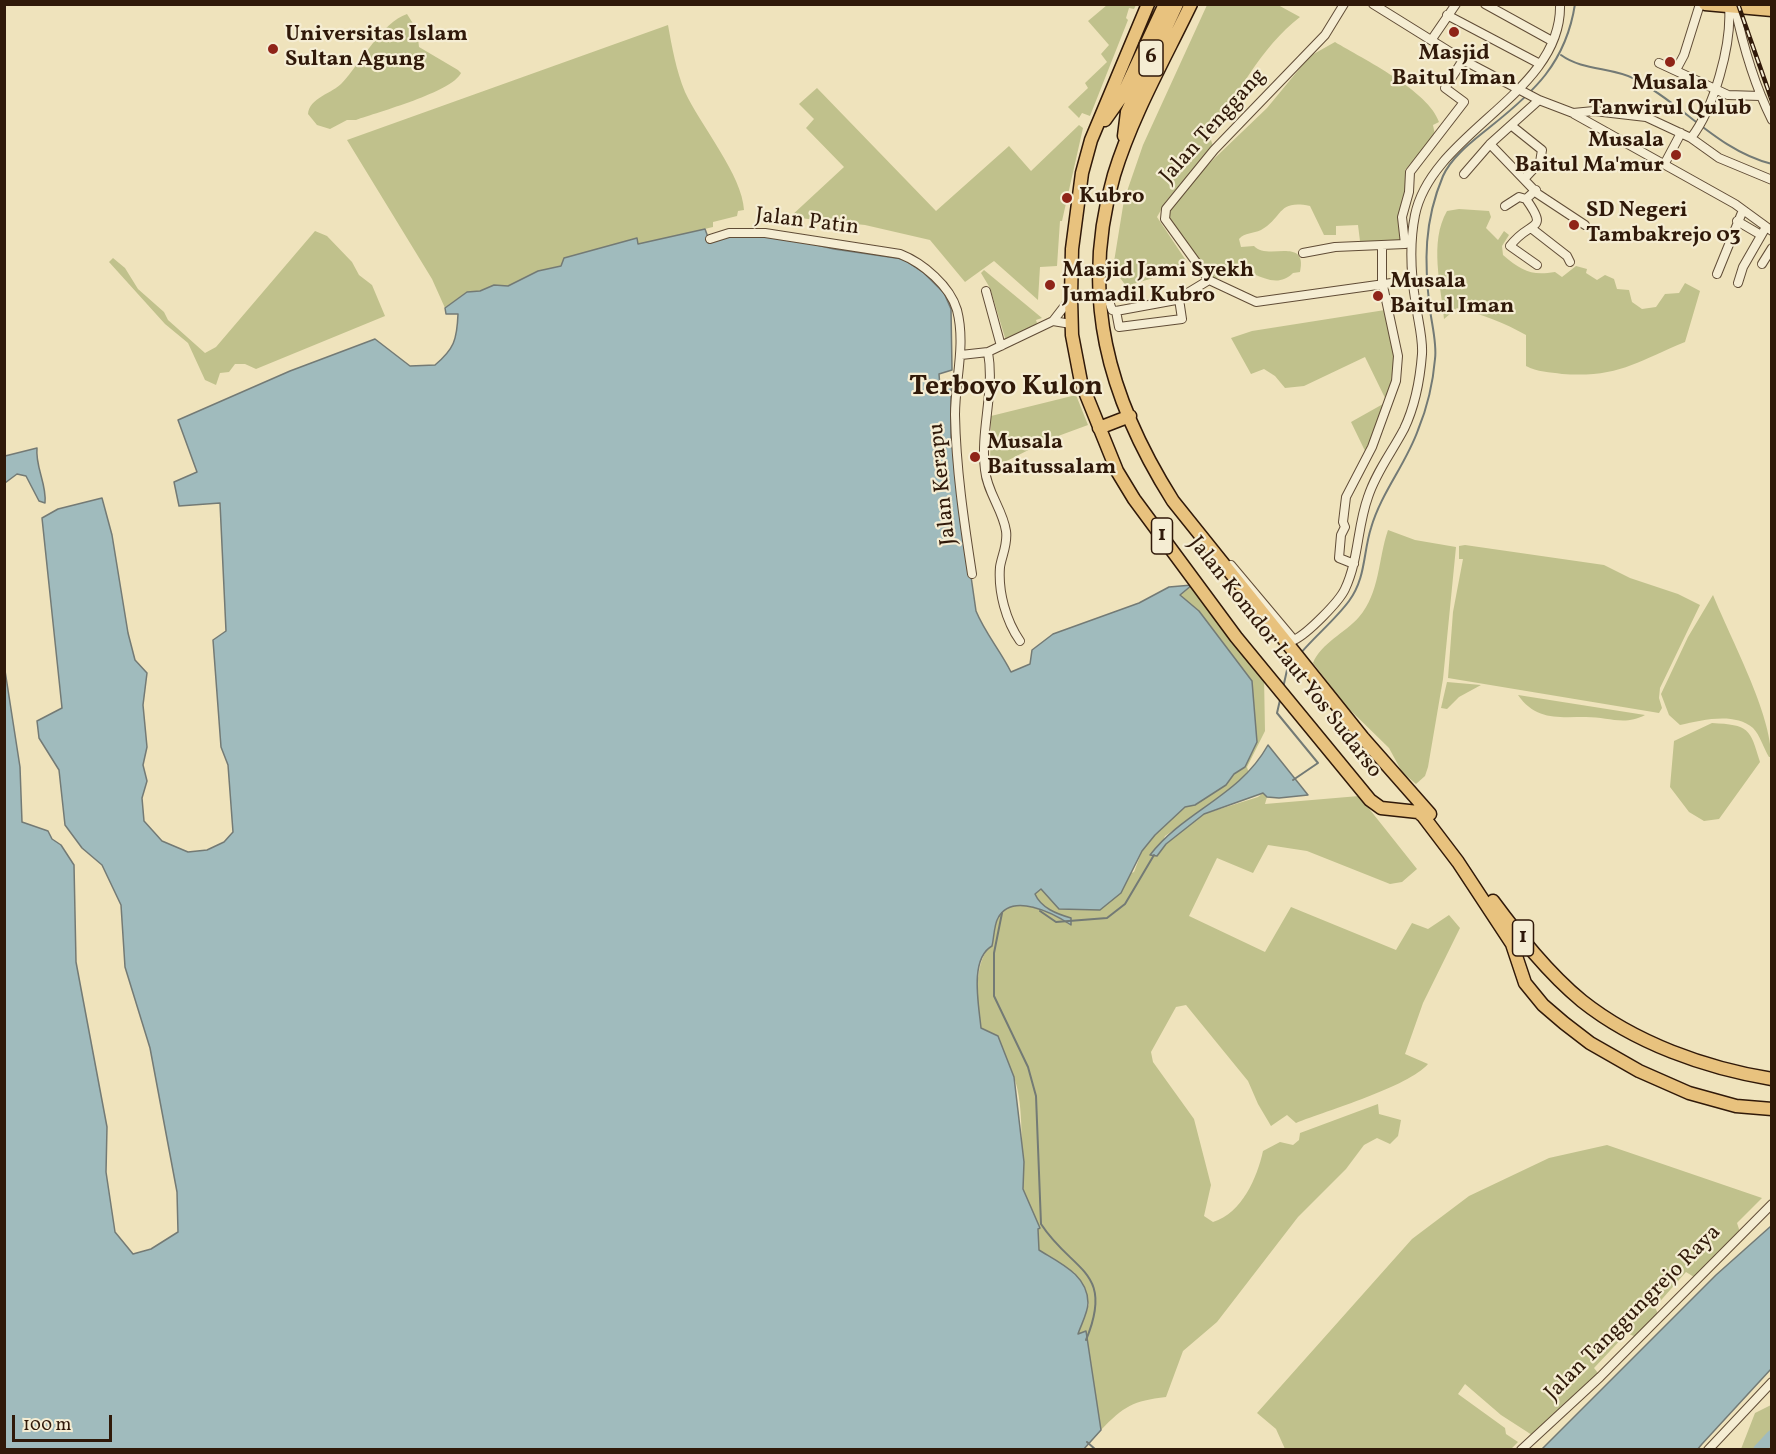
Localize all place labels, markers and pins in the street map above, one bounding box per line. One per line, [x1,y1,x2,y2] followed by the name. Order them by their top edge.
[285,23,468,74] place label: Universitas Islam Sultan Agung
[1447,25,1461,39] marker: Masjid Baitul Iman
[266,42,280,56] marker: Universitas Islam Sultan Agung
[1392,42,1516,94] place label: Masjid Baitul Iman
[1663,55,1677,69] marker: Musala Tanwirul Qulub
[1588,72,1752,124] place label: Musala Tanwirul Qulub
[1515,129,1664,180] place label: Musala Baitul Ma'mur
[1669,148,1683,162] marker: Musala Baitul Ma'mur
[1079,185,1144,211] place label: Kubro
[1060,191,1074,205] marker: Kubro
[1586,199,1741,250] place label: SD Negeri Tambakrejo 03
[1567,218,1581,232] marker: SD Negeri Tambakrejo 03
[1062,259,1254,310] place label: Masjid Jami Syekh Jumadil Kubro
[1390,270,1514,322] place label: Musala Baitul Iman
[1043,278,1057,292] marker: Masjid Jami Syekh Jumadil Kubro
[1371,289,1385,303] marker: Musala Baitul Iman
[987,431,1116,482] place label: Musala Baitussalam
[968,450,982,464] marker: Musala Baitussalam

